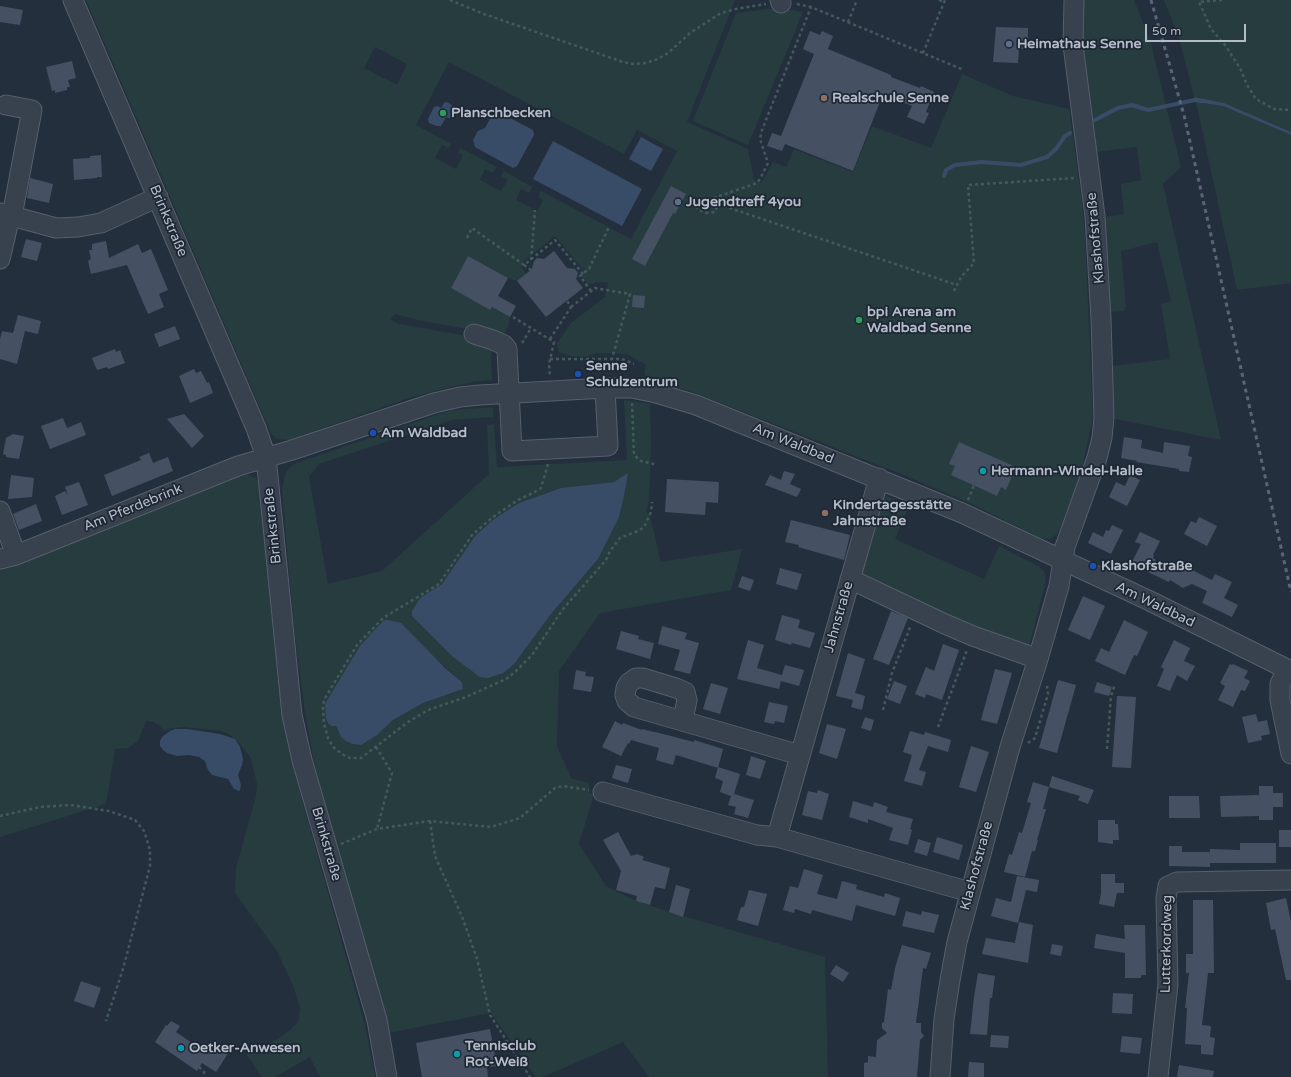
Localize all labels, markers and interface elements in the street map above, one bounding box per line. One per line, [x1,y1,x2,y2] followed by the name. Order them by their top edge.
[1147,16,1248,42] scale bar
[1152,24,1181,38] text: 50 m
[1017,36,1141,52] place label: Heimathaus Senne
[1004,39,1014,49] marker: Heimathaus Senne
[832,90,949,106] place label: Realschule Senne
[819,93,829,103] marker: Realschule Senne
[451,105,551,121] place label: Planschbecken
[438,108,448,118] marker: Planschbecken
[145,183,191,259] street label: Brinkstraße
[1084,192,1108,284] street label: Klashofstraße
[686,194,801,210] place label: Jugendtreff 4you
[673,197,683,207] marker: Jugendtreff 4you
[867,304,971,336] place label: bpi Arena am Waldbad Senne
[854,315,864,325] marker: bpi Arena am Waldbad Senne
[586,358,678,390] place label: Senne Schulzentrum
[573,369,583,379] marker: Senne Schulzentrum
[750,420,836,468] street label: Am Waldbad
[381,425,467,441] place label: Am Waldbad
[368,428,378,438] marker: Am Waldbad
[991,463,1143,479] place label: Hermann-Windel-Halle
[978,466,988,476] marker: Hermann-Windel-Halle
[81,481,185,535] street label: Am Pferdebrink
[261,487,285,565] street label: Brinkstraße
[833,497,951,530] place label: Kindertagesstätte Jahnstraße
[820,508,830,518] marker: Kindertagesstätte Jahnstraße
[1101,558,1192,574] place label: Klashofstraße
[1088,561,1098,571] marker: Klashofstraße
[1113,579,1197,631] street label: Am Waldbad
[821,580,857,654] street label: Jahnstraße
[307,805,345,883] street label: Brinkstraße
[957,820,997,912] street label: Klashofstraße
[1158,895,1176,993] street label: Lutterkordweg
[465,1038,536,1070] place label: Tennisclub Rot-Weiß
[189,1040,301,1056] place label: Oetker-Anwesen
[176,1043,186,1053] marker: Oetker-Anwesen
[452,1049,462,1059] marker: Tennisclub Rot-Weiß

